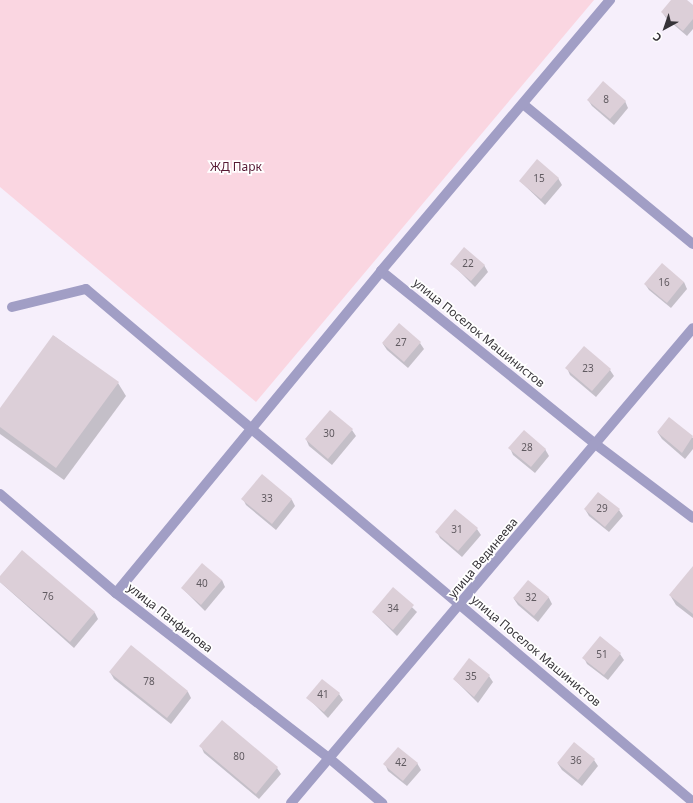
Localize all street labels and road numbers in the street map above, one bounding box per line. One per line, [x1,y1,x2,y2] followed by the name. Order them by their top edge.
[410,275,548,391] street label: улица Поселок Машинистов
[445,515,521,601] street label: улица Вединеева
[125,580,215,656] street label: улица Панфилова
[468,592,604,710] street label: улица Поселок Машинистов

